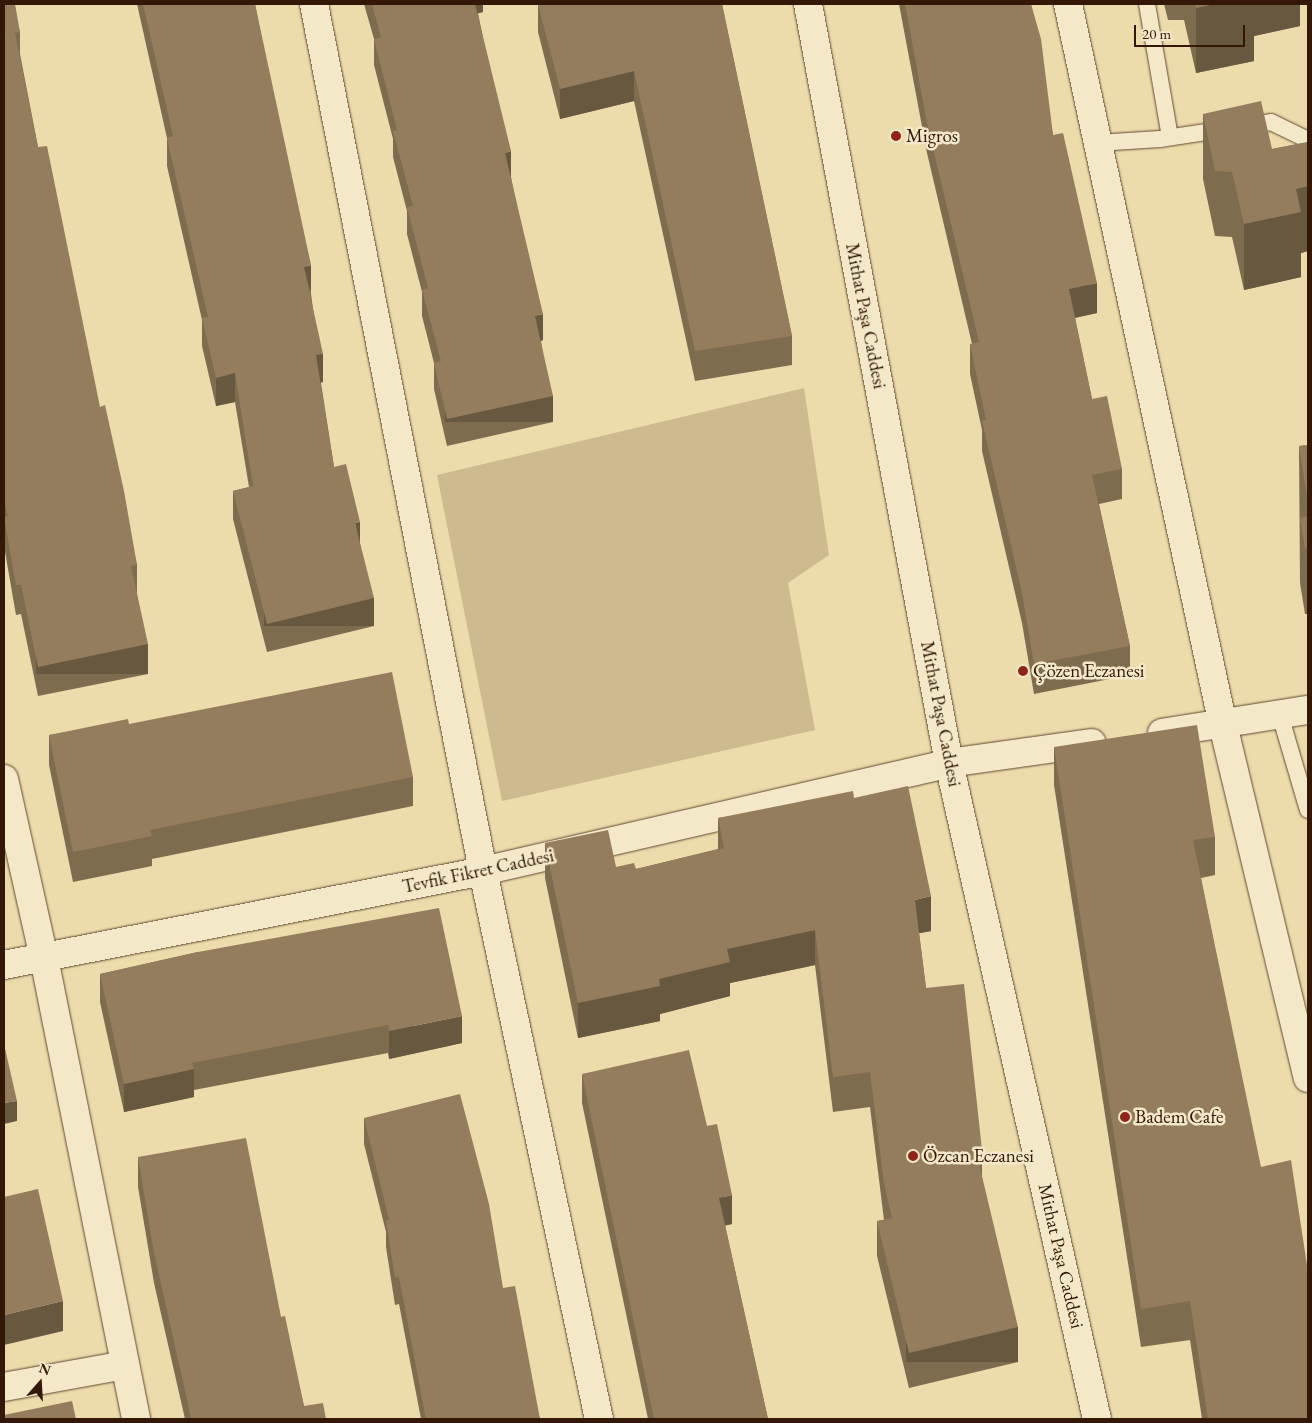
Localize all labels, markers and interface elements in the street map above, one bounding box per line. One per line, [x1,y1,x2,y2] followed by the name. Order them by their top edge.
[1137,15,1248,47] scale bar
[1142,24,1171,43] text: 20 m
[906,125,958,147] place label: Migros
[890,130,902,142] marker: Migros
[841,241,891,391] street label: Mithat Paşa Caddesi
[916,639,966,789] street label: Mithat Paşa Caddesi
[1033,660,1144,682] place label: Çözen Eczanesi
[1017,665,1029,677] marker: Çözen Eczanesi
[400,844,556,898] street label: Tevfik Fikret Caddesi
[1135,1106,1223,1128] place label: Badem Cafe
[1119,1111,1131,1123] marker: Badem Cafe
[923,1145,1034,1167] place label: Özcan Eczanesi
[907,1150,919,1162] marker: Özcan Eczanesi
[1033,1181,1089,1331] street label: Mithat Paşa Caddesi
[15,1358,65,1408] north arrow
[37,1358,53,1379] text: N

